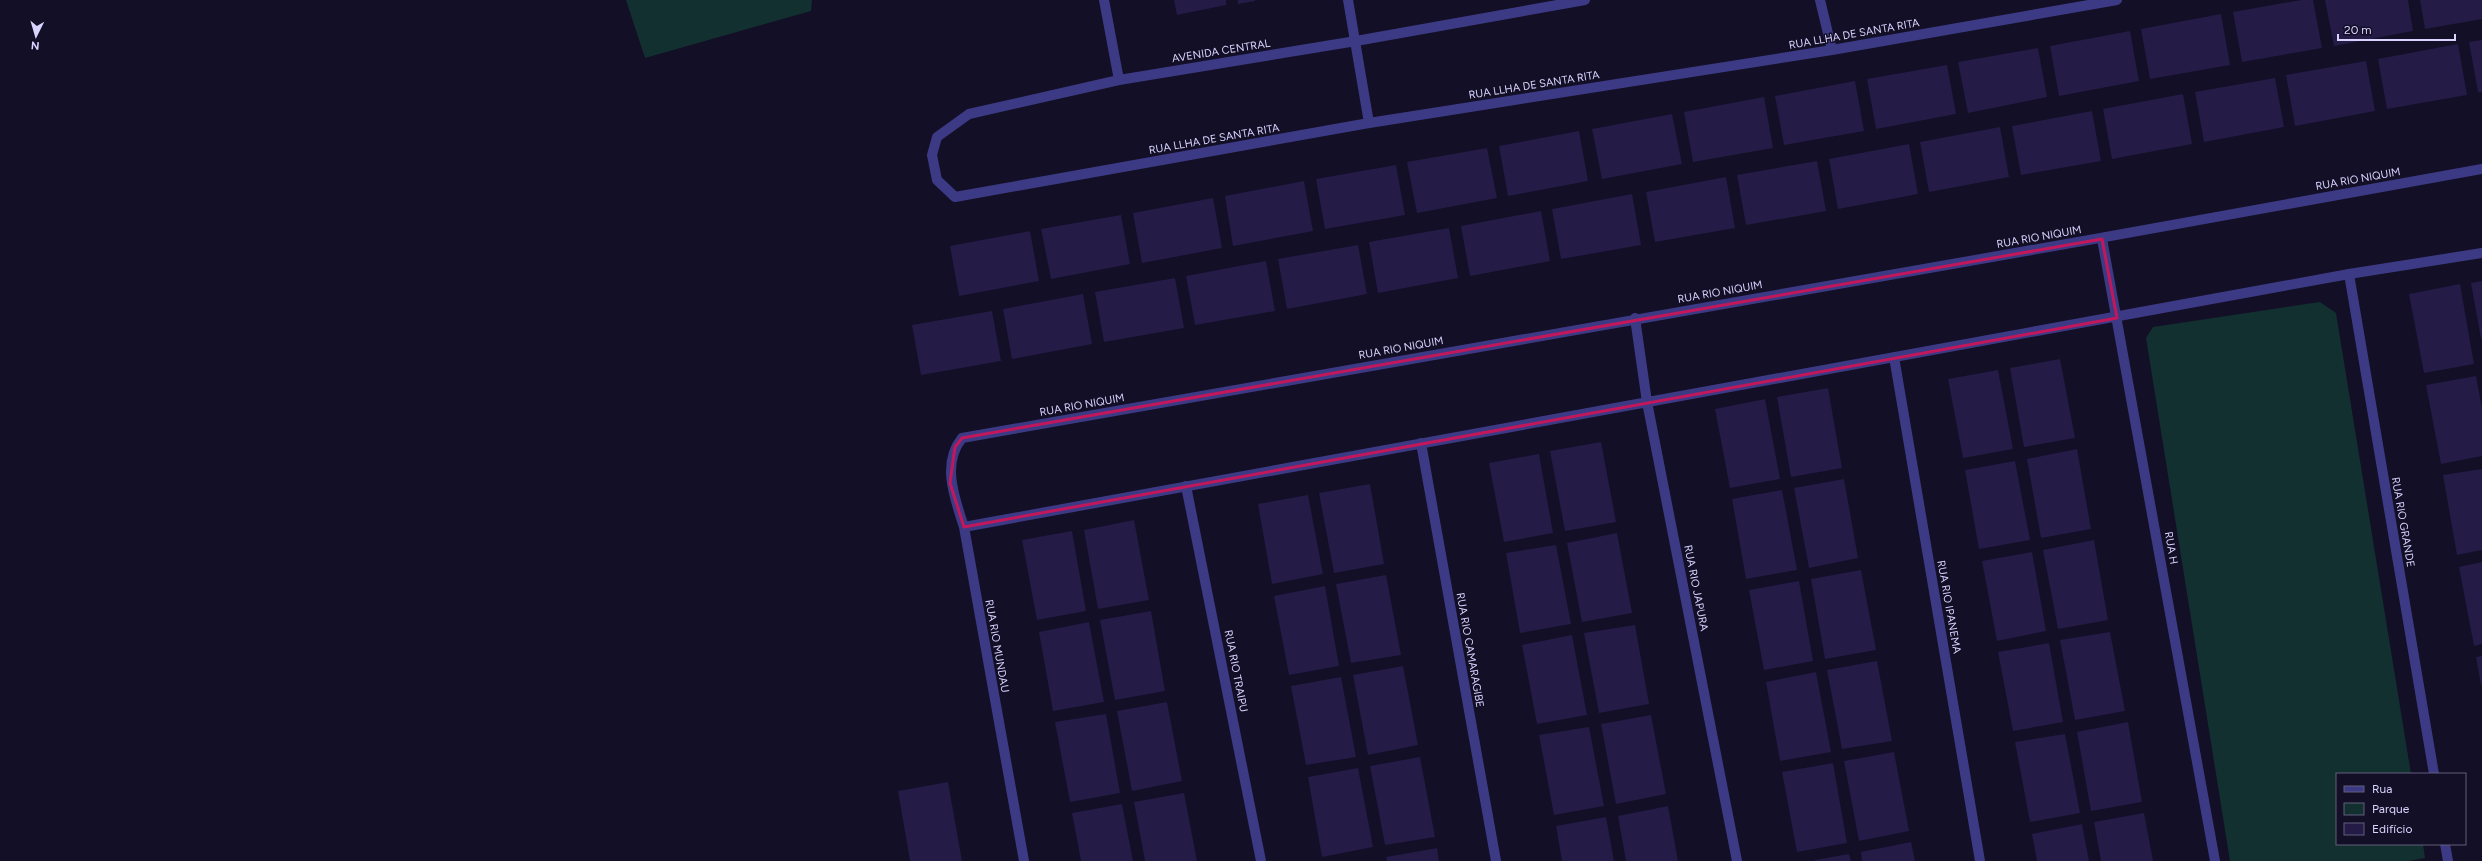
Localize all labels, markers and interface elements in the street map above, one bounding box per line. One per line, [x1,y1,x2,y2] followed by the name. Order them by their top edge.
[16,16,56,56] north arrow
[1788,16,1921,52] street label: RUA LLHA DE SANTA RITA
[2338,16,2455,42] scale bar
[2344,23,2372,37] text: 20 m
[1171,37,1271,65] street label: AVENIDA CENTRAL
[30,39,40,52] text: N
[1468,68,1601,102] street label: RUA LLHA DE SANTA RITA
[1148,121,1281,157] street label: RUA LLHA DE SANTA RITA
[2314,165,2402,193] street label: RUA RIO NIQUIM
[1995,223,2083,251] street label: RUA RIO NIQUIM
[1676,278,1764,306] street label: RUA RIO NIQUIM
[1357,334,1445,362] street label: RUA RIO NIQUIM
[1038,391,1126,419] street label: RUA RIO NIQUIM
[2389,476,2417,568] street label: RUA RIO GRANDE
[2162,531,2180,565] street label: RUA H
[1681,544,1711,633] street label: RUA RIO JAPURA
[1934,559,1964,655] street label: RUA RIO IPANEMA
[1453,591,1487,709] street label: RUA RIO CAMARAGIBE
[982,598,1012,694] street label: RUA RIO MUNDAU
[1222,629,1250,713] street label: RUA RIO TRAIPU
[2336,773,2466,845] legend
[2372,782,2392,796] text: Rua
[2372,802,2410,816] text: Parque
[2372,822,2412,836] text: Edifício

